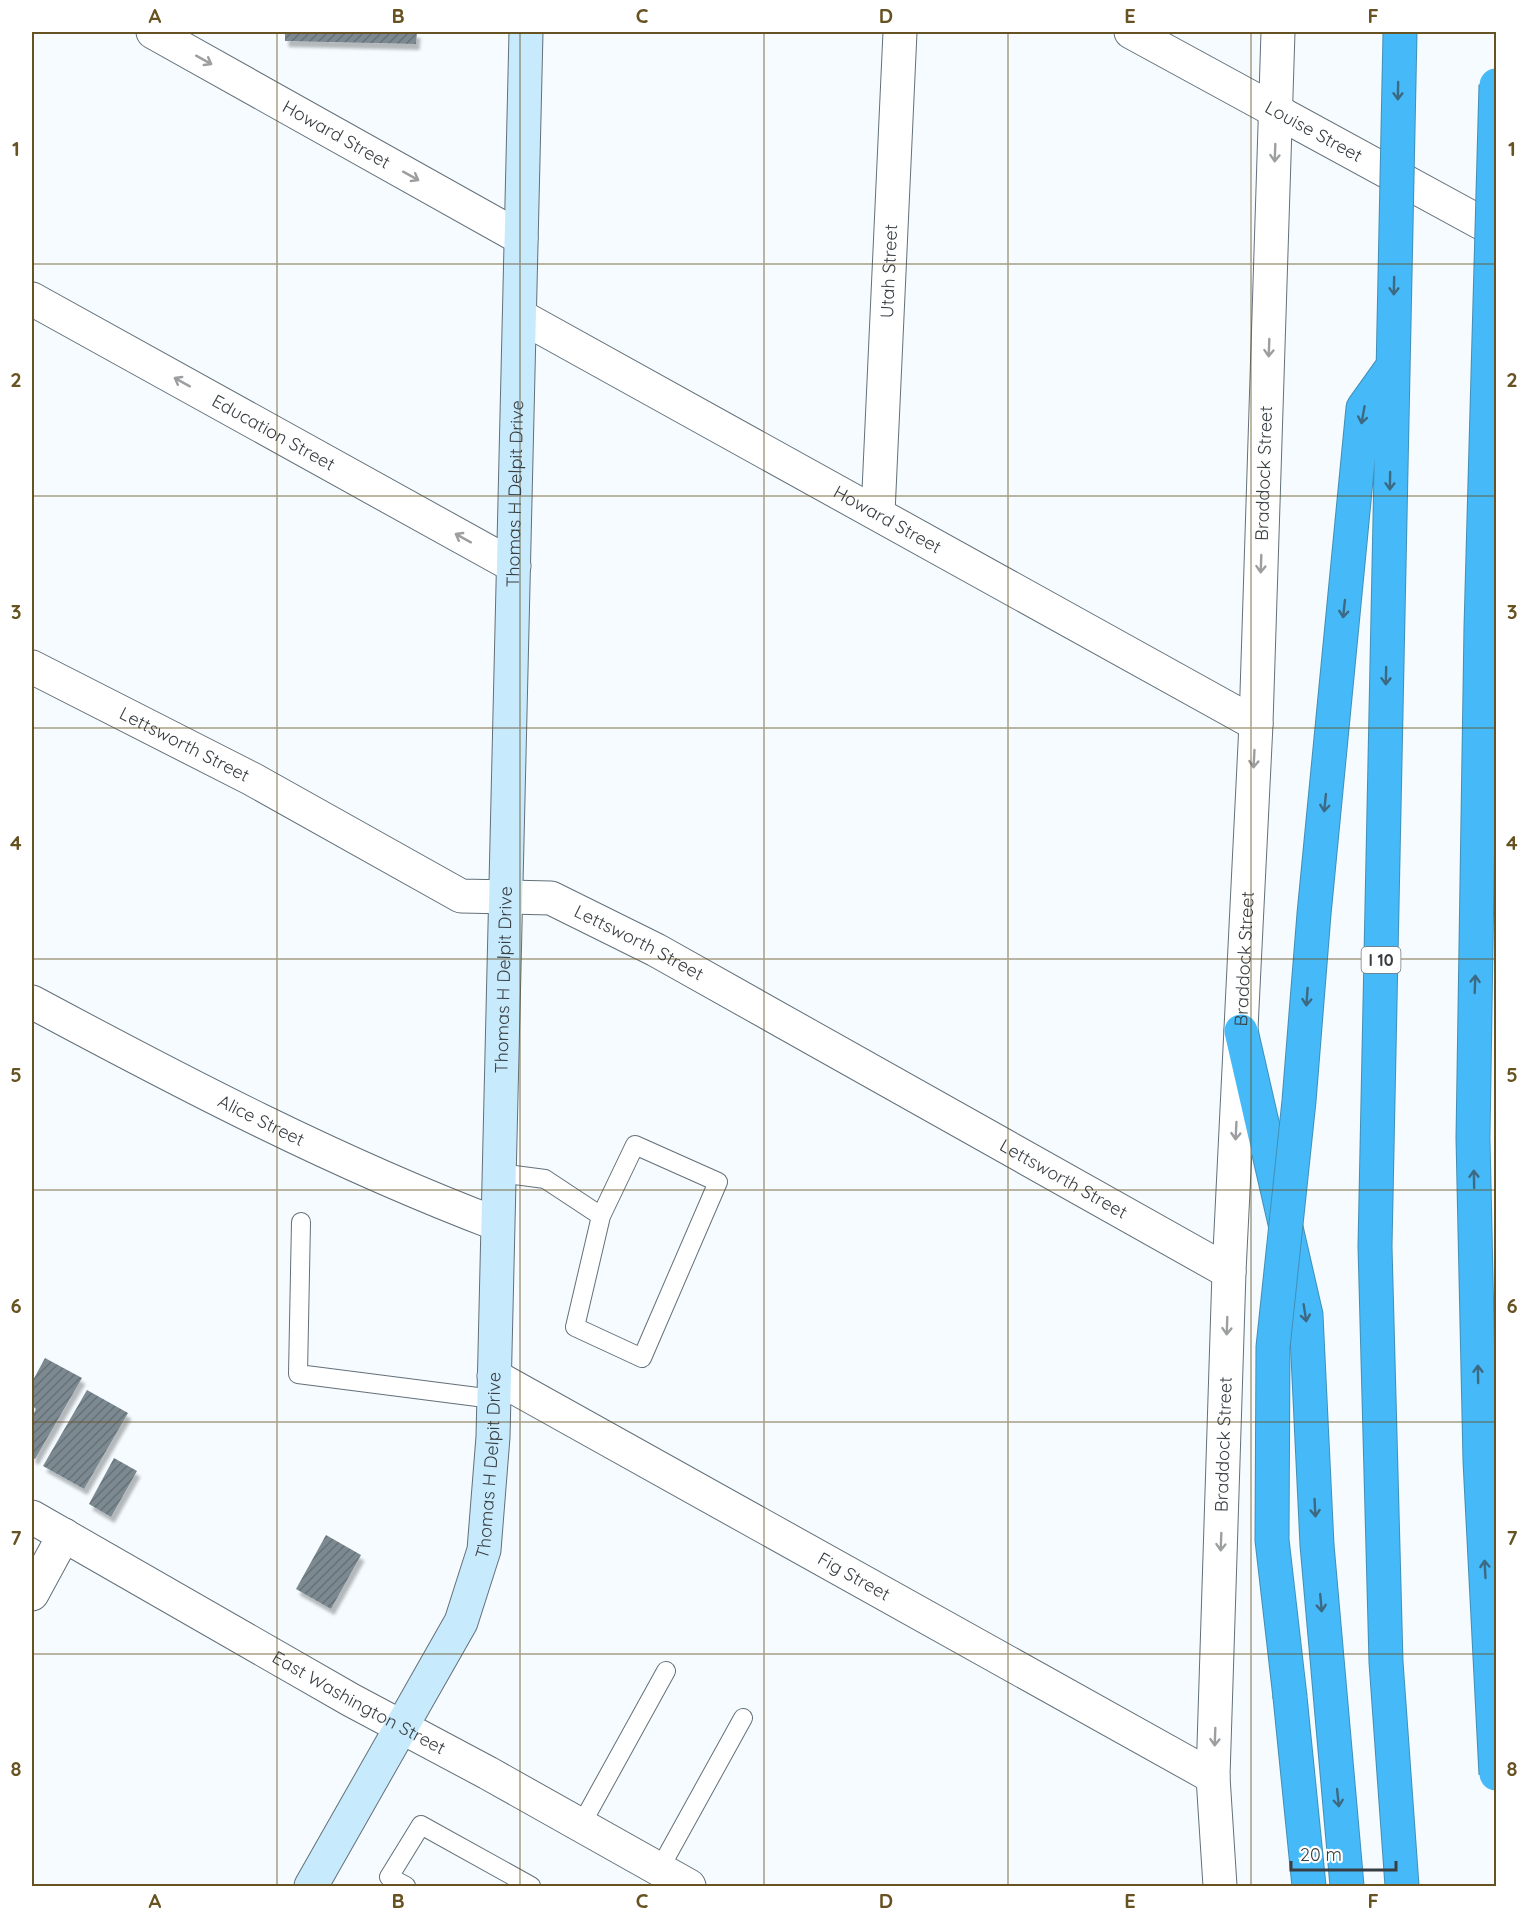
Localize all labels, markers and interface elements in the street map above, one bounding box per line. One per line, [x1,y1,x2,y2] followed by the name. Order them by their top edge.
[149,3,162,28] text: A
[391,3,405,28] text: B
[636,3,649,28] text: C
[879,3,893,28] text: D
[1124,3,1136,28] text: E
[1367,3,1379,28] text: F
[195,54,212,66] one-way arrow
[1393,81,1404,101] one-way arrow
[279,95,394,173] street label: Howard Street
[1261,95,1366,167] street label: Louise Street
[12,136,20,161] text: 1
[1508,136,1516,161] text: 1
[1270,142,1281,162] one-way arrow
[402,170,419,182] one-way arrow
[875,224,902,319] street label: Utah Street
[1389,276,1400,295] one-way arrow
[1263,337,1274,357] one-way arrow
[10,367,22,392] text: 2
[1506,367,1518,392] text: 2
[174,376,191,388] one-way arrow
[208,389,339,476] street label: Education Street
[501,400,528,588] street label: Thomas H Delpit Drive
[1250,405,1277,541] street label: Braddock Street
[1357,405,1368,424] one-way arrow
[1385,470,1396,490] one-way arrow
[830,480,946,558] street label: Howard Street
[455,531,472,543] one-way arrow
[1256,553,1267,573] one-way arrow
[11,599,21,624] text: 3
[1338,599,1349,618] one-way arrow
[1507,599,1517,624] text: 3
[1381,665,1392,685] one-way arrow
[116,702,253,787] street label: Lettsworth Street
[1248,748,1259,768] one-way arrow
[1319,793,1330,813] one-way arrow
[10,830,22,855] text: 4
[1506,830,1518,855] text: 4
[490,886,517,1074] street label: Thomas H Delpit Drive
[1229,891,1259,1027] street label: Braddock Street
[571,899,708,985] street label: Lettsworth Street
[1362,947,1400,973] road number: I 10
[1470,975,1481,995] one-way arrow
[1301,987,1312,1007] one-way arrow
[10,1062,22,1087] text: 5
[1506,1062,1518,1087] text: 5
[214,1089,308,1151] street label: Alice Street
[1230,1121,1241,1141] one-way arrow
[996,1134,1132,1224] street label: Lettsworth Street
[1468,1170,1480,1190] one-way arrow
[10,1293,22,1318] text: 6
[1506,1293,1518,1318] text: 6
[1299,1303,1310,1322] one-way arrow
[1222,1315,1233,1335] one-way arrow
[1472,1365,1484,1385] one-way arrow
[470,1372,506,1562] street label: Thomas H Delpit Drive
[1209,1376,1237,1512] street label: Braddock Street
[1309,1497,1320,1517] one-way arrow
[11,1525,22,1550] text: 7
[1507,1525,1518,1550] text: 7
[1215,1531,1226,1551] one-way arrow
[814,1547,894,1606] street label: Fig Street
[1480,1560,1491,1580] one-way arrow
[1316,1593,1327,1613] one-way arrow
[268,1645,450,1759] street label: East Washington Street
[1209,1726,1220,1746] one-way arrow
[11,1756,22,1781] text: 8
[1507,1756,1518,1781] text: 8
[1333,1787,1344,1807] one-way arrow
[1291,1834,1396,1872] scale bar
[1300,1843,1342,1866] text: 20 m
[149,1888,162,1913] text: A
[391,1888,405,1913] text: B
[636,1888,649,1913] text: C
[879,1888,893,1913] text: D
[1124,1888,1136,1913] text: E
[1367,1888,1379,1913] text: F

